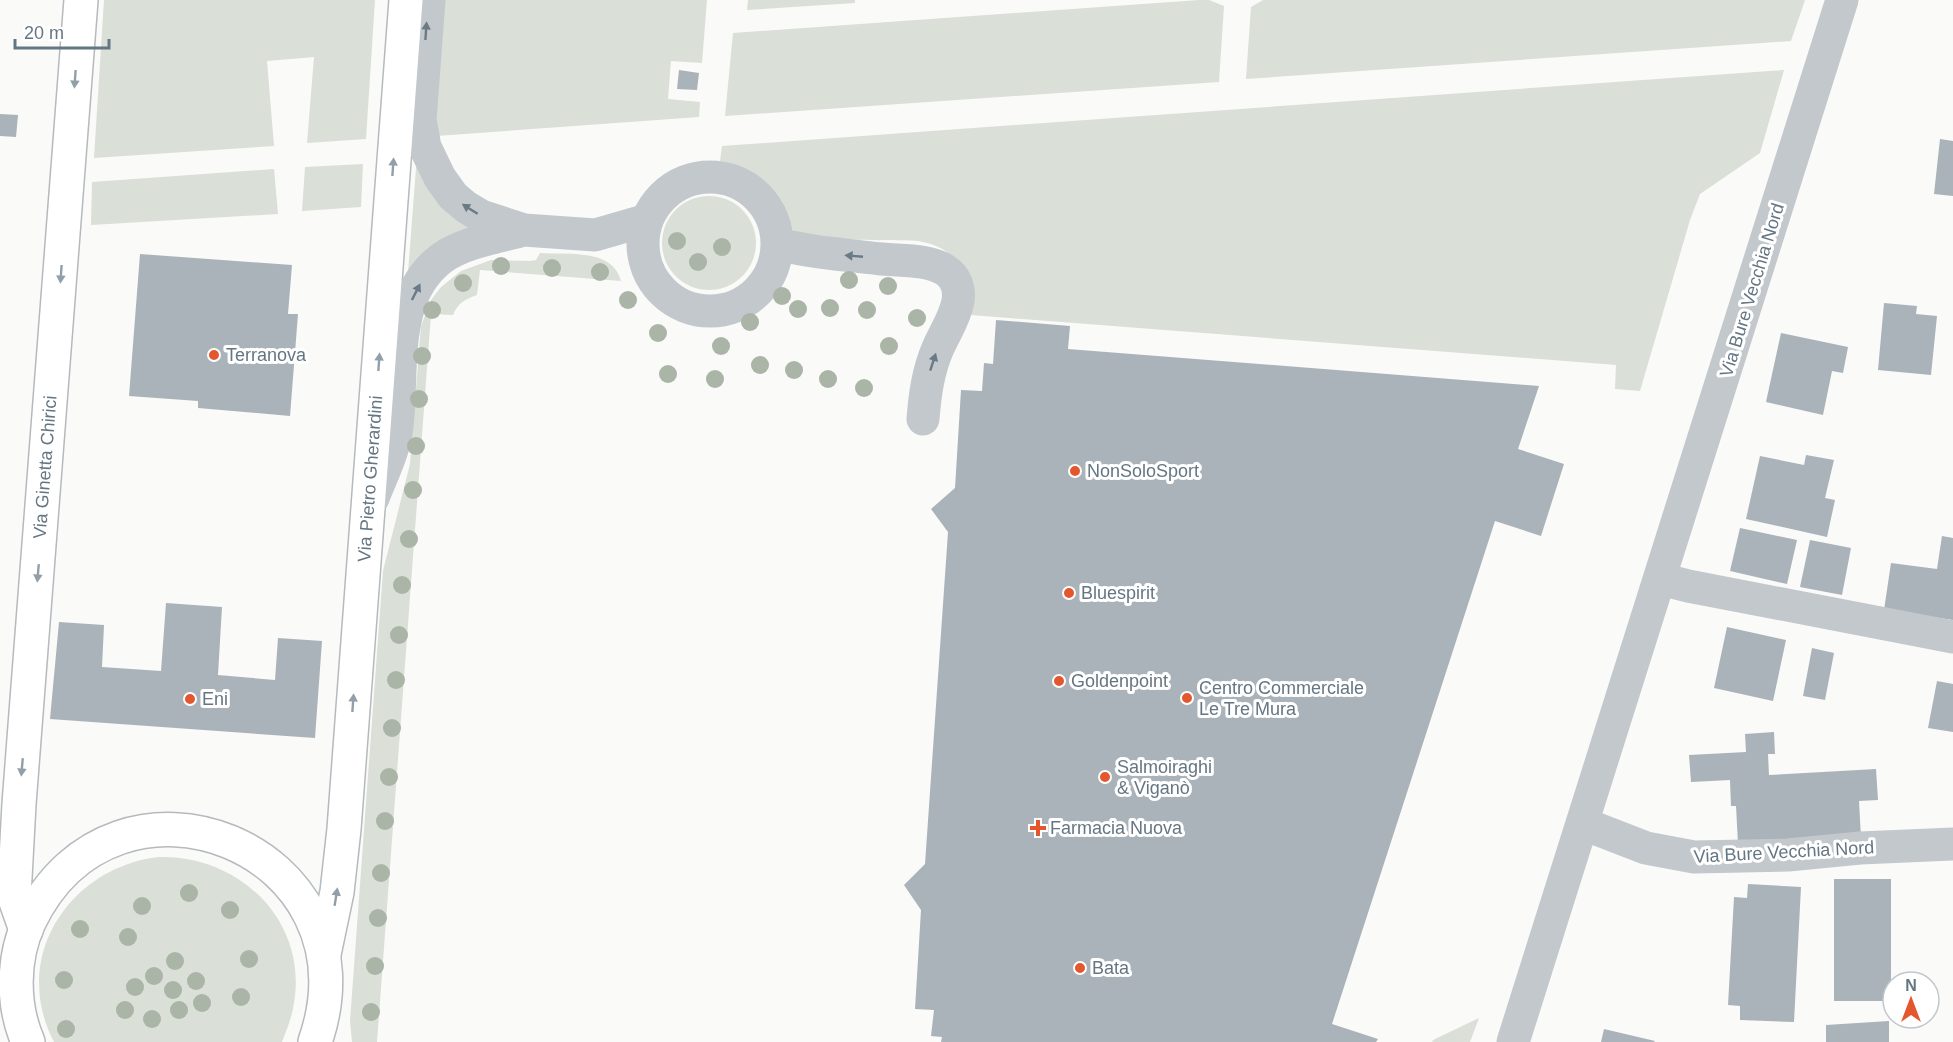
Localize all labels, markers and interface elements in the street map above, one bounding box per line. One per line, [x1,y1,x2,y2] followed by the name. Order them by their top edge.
[15,12,110,50] scale bar
[422,21,431,40] one-way arrow
[24,23,64,43] text: 20 m
[71,70,80,89] one-way arrow
[389,158,398,177] one-way arrow
[1716,201,1788,379] street label: Via Bure Vecchia Nord
[462,203,478,214] one-way arrow
[844,251,863,261] one-way arrow
[56,264,66,283] one-way arrow
[411,283,421,300] one-way arrow
[226,345,307,365] place label: Terranova
[207,348,221,362] marker: Terranova
[374,352,384,371] one-way arrow
[929,353,939,371] one-way arrow
[29,395,60,540] street label: Via Ginetta Chirici
[354,395,386,563] street label: Via Pietro Gherardini
[1087,461,1199,481] place label: NonSoloSport
[1068,464,1082,478] marker: NonSoloSport
[33,563,42,582] one-way arrow
[1081,583,1155,603] place label: Bluespirit
[1062,586,1076,600] marker: Bluespirit
[1071,671,1168,691] place label: Goldenpoint
[1052,674,1066,688] marker: Goldenpoint
[1199,678,1364,719] place label: Centro Commerciale Le Tre Mura
[202,689,228,709] place label: Eni
[1180,691,1194,705] marker: Centro Commerciale Le Tre Mura
[183,692,197,706] marker: Eni
[348,693,358,712] one-way arrow
[1117,757,1212,798] place label: Salmoiraghi & Viganò
[17,758,27,777] one-way arrow
[1098,770,1112,784] marker: Salmoiraghi & Viganò
[1050,818,1183,838] place label: Farmacia Nuova
[1031,821,1045,835] marker: Farmacia Nuova
[1693,837,1875,867] street label: Via Bure Vecchia Nord
[332,887,341,906] one-way arrow
[1092,958,1130,978] place label: Bata
[1073,961,1087,975] marker: Bata
[1881,970,1941,1030] north arrow
[1905,977,1917,994] text: N

